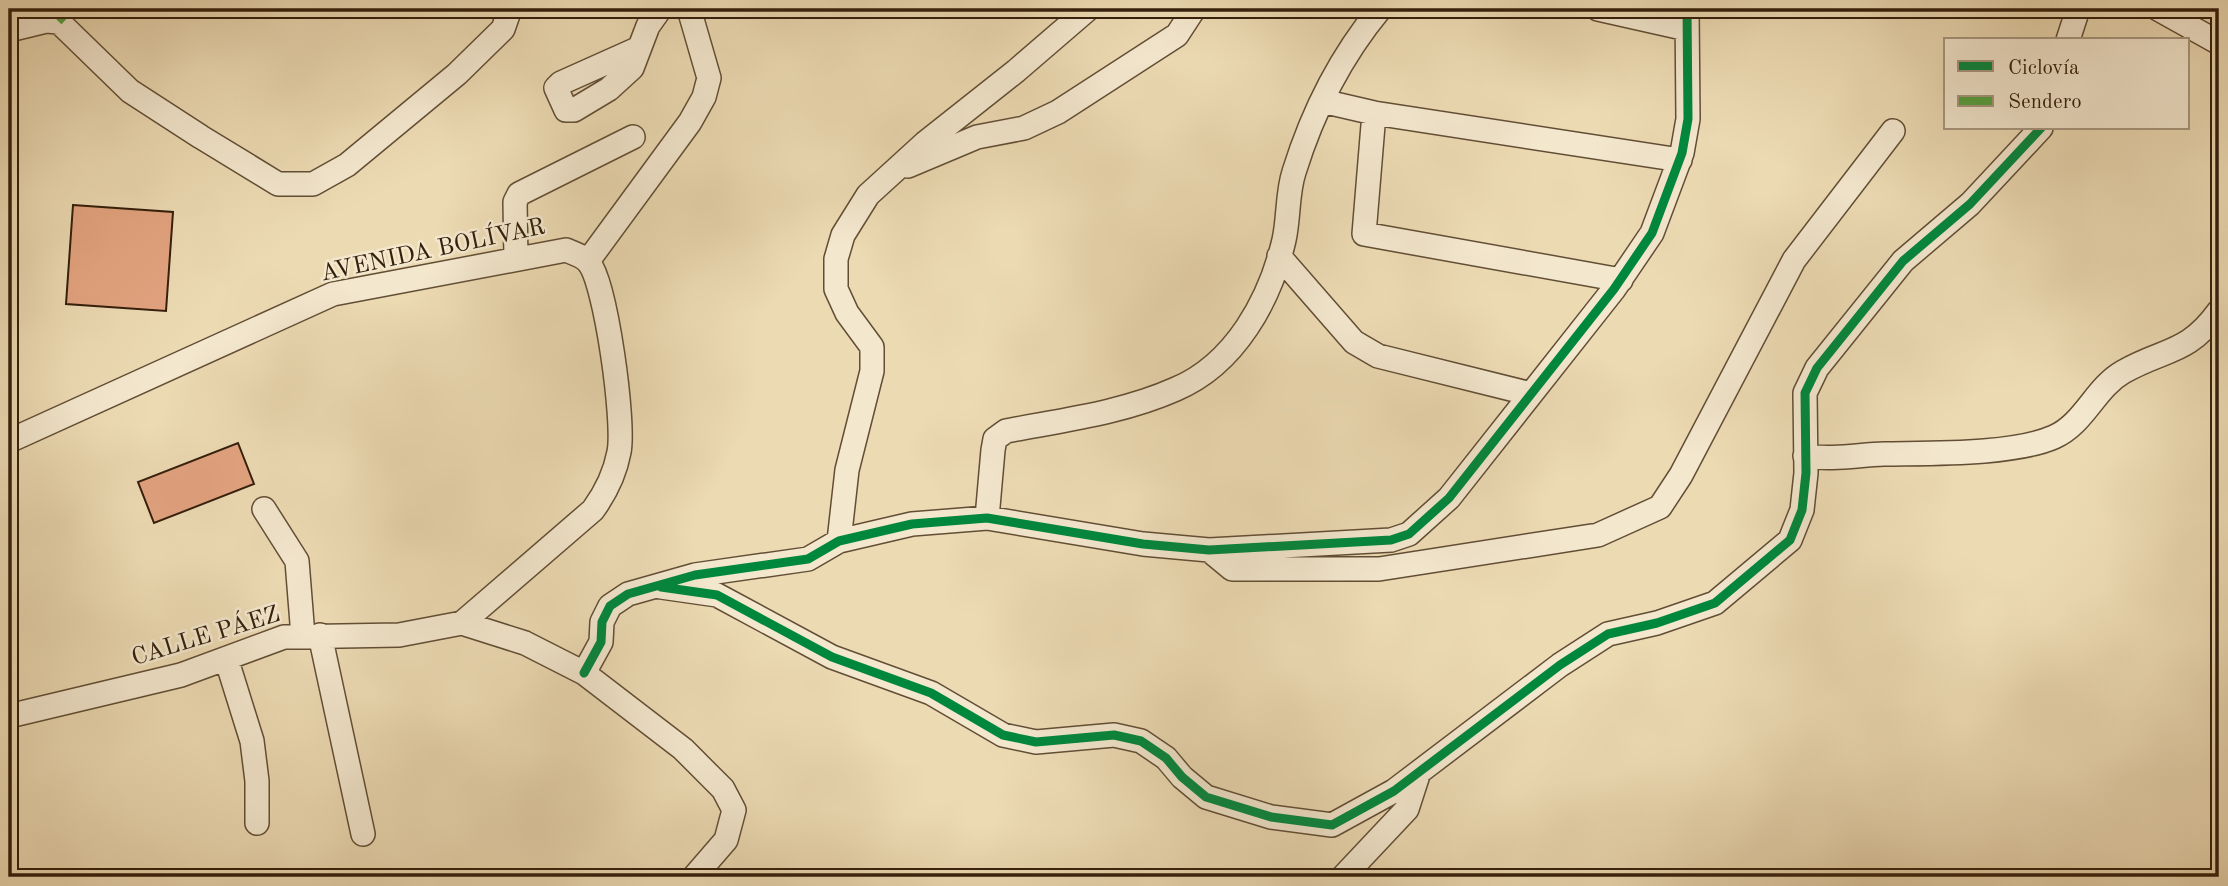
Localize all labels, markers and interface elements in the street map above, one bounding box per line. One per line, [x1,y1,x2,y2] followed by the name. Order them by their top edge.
[1944,38,2190,130] legend
[2008,58,2079,79] text: Ciclovía
[2008,92,2082,113] text: Sendero
[318,212,548,287] street label: AVENIDA BOLÍVAR
[128,599,283,671] street label: CALLE PÁEZ

